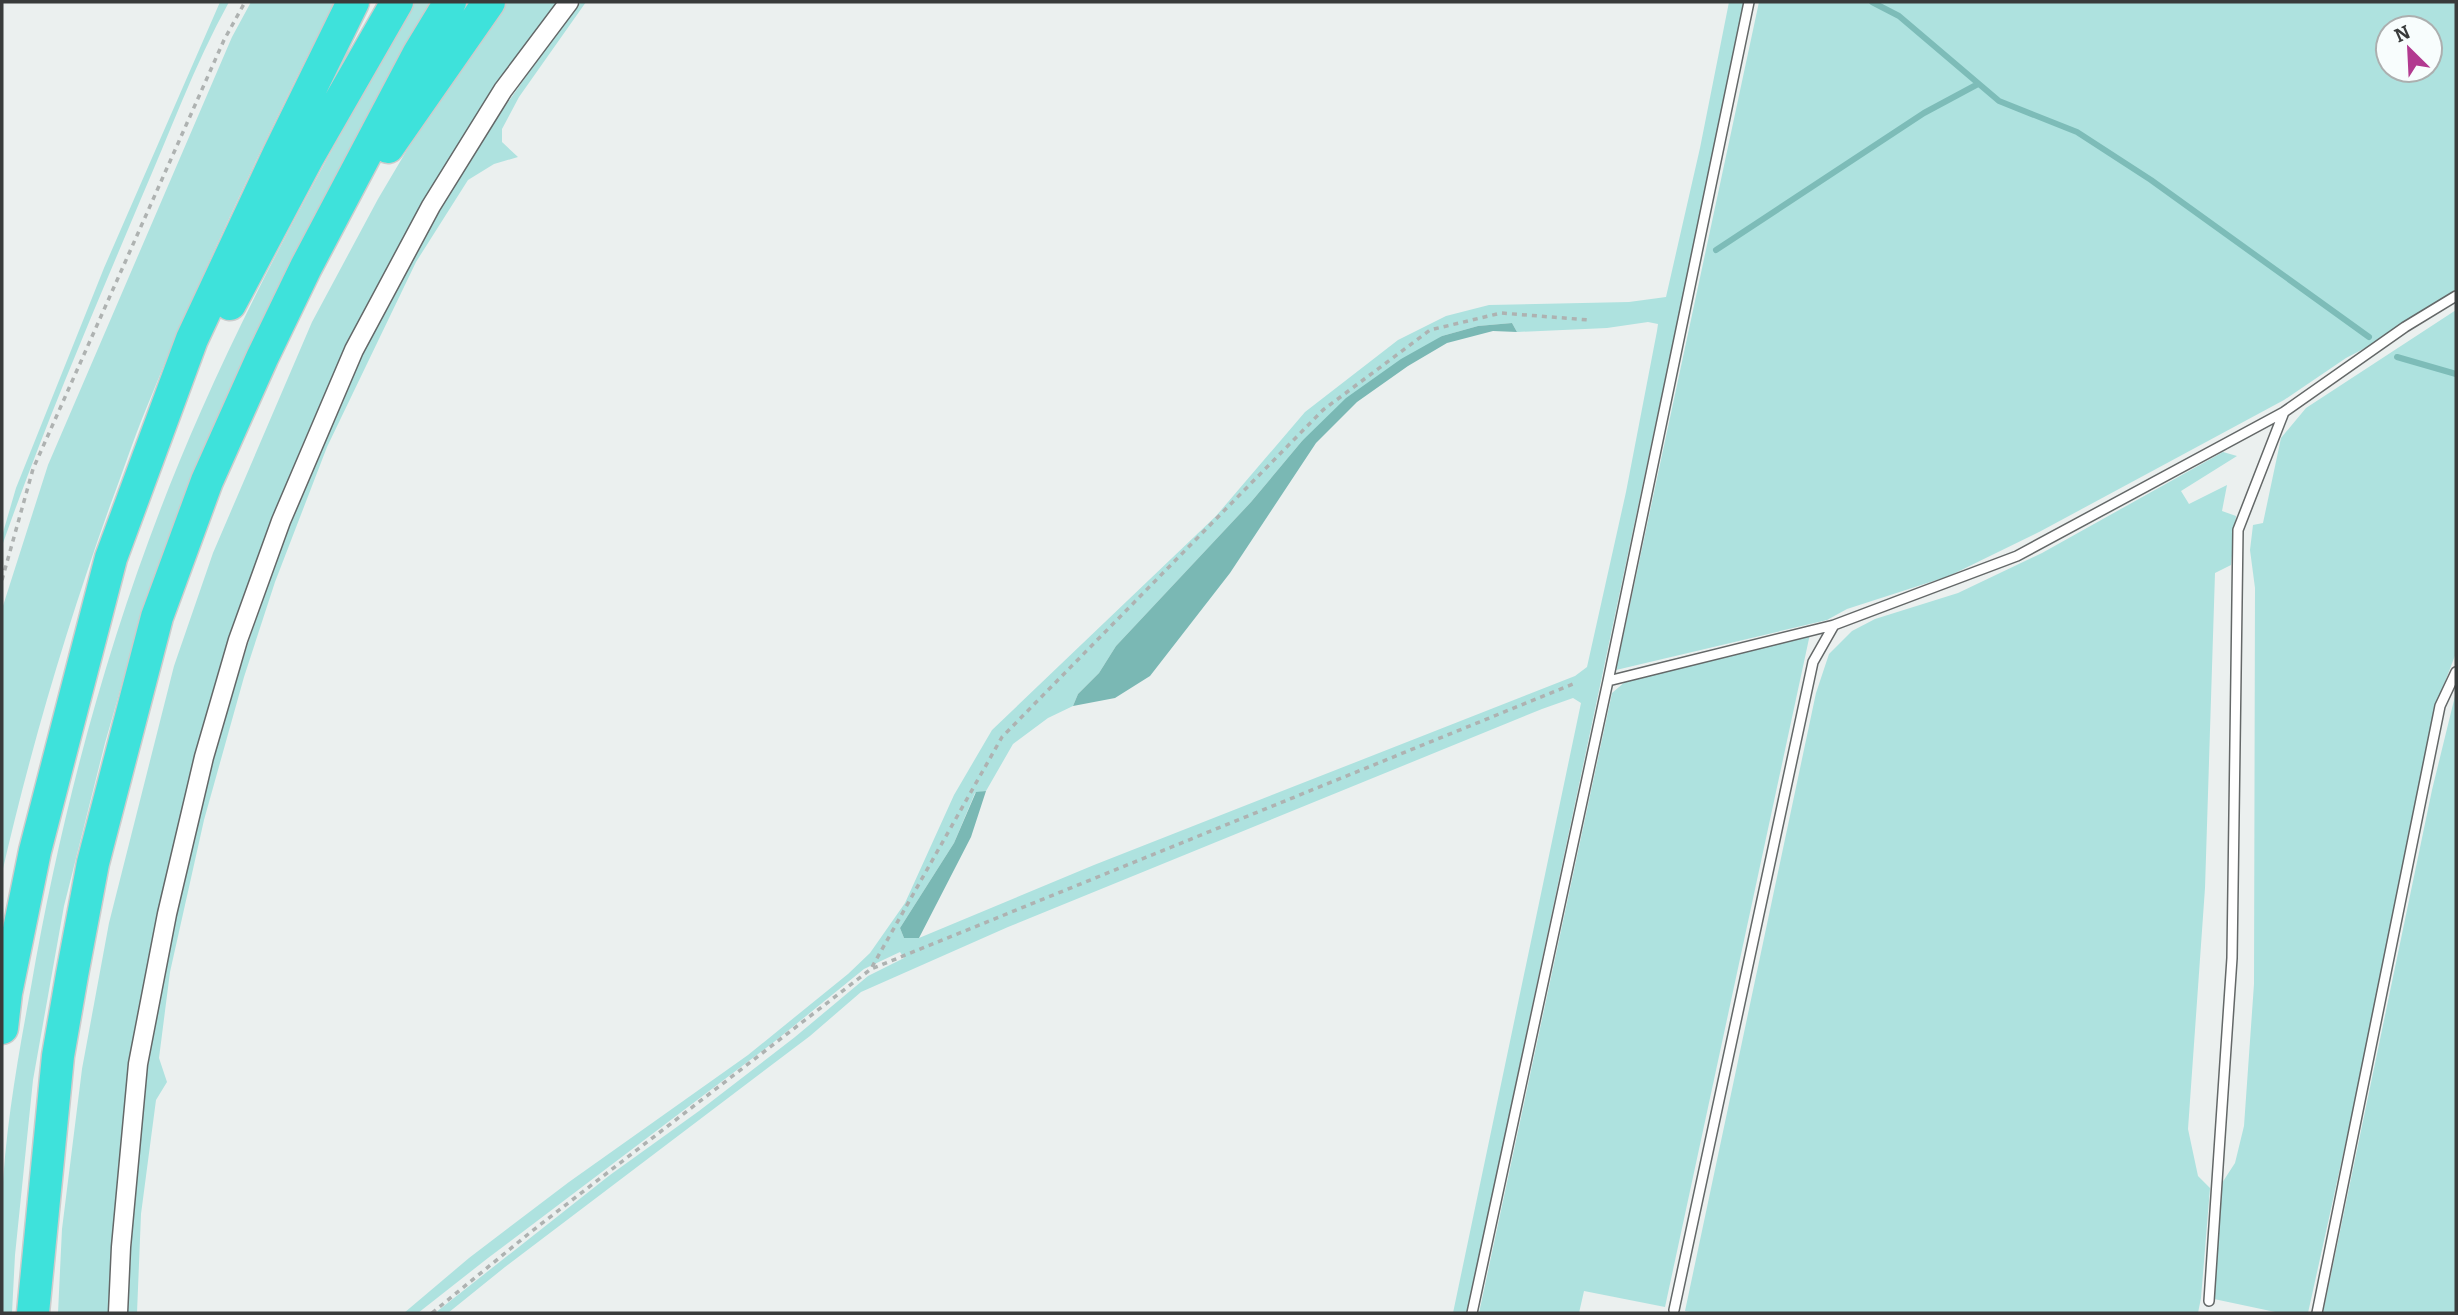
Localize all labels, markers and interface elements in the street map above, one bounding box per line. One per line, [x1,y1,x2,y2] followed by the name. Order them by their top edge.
[2374,14,2444,84] north arrow
[2391,20,2414,47] text: N

